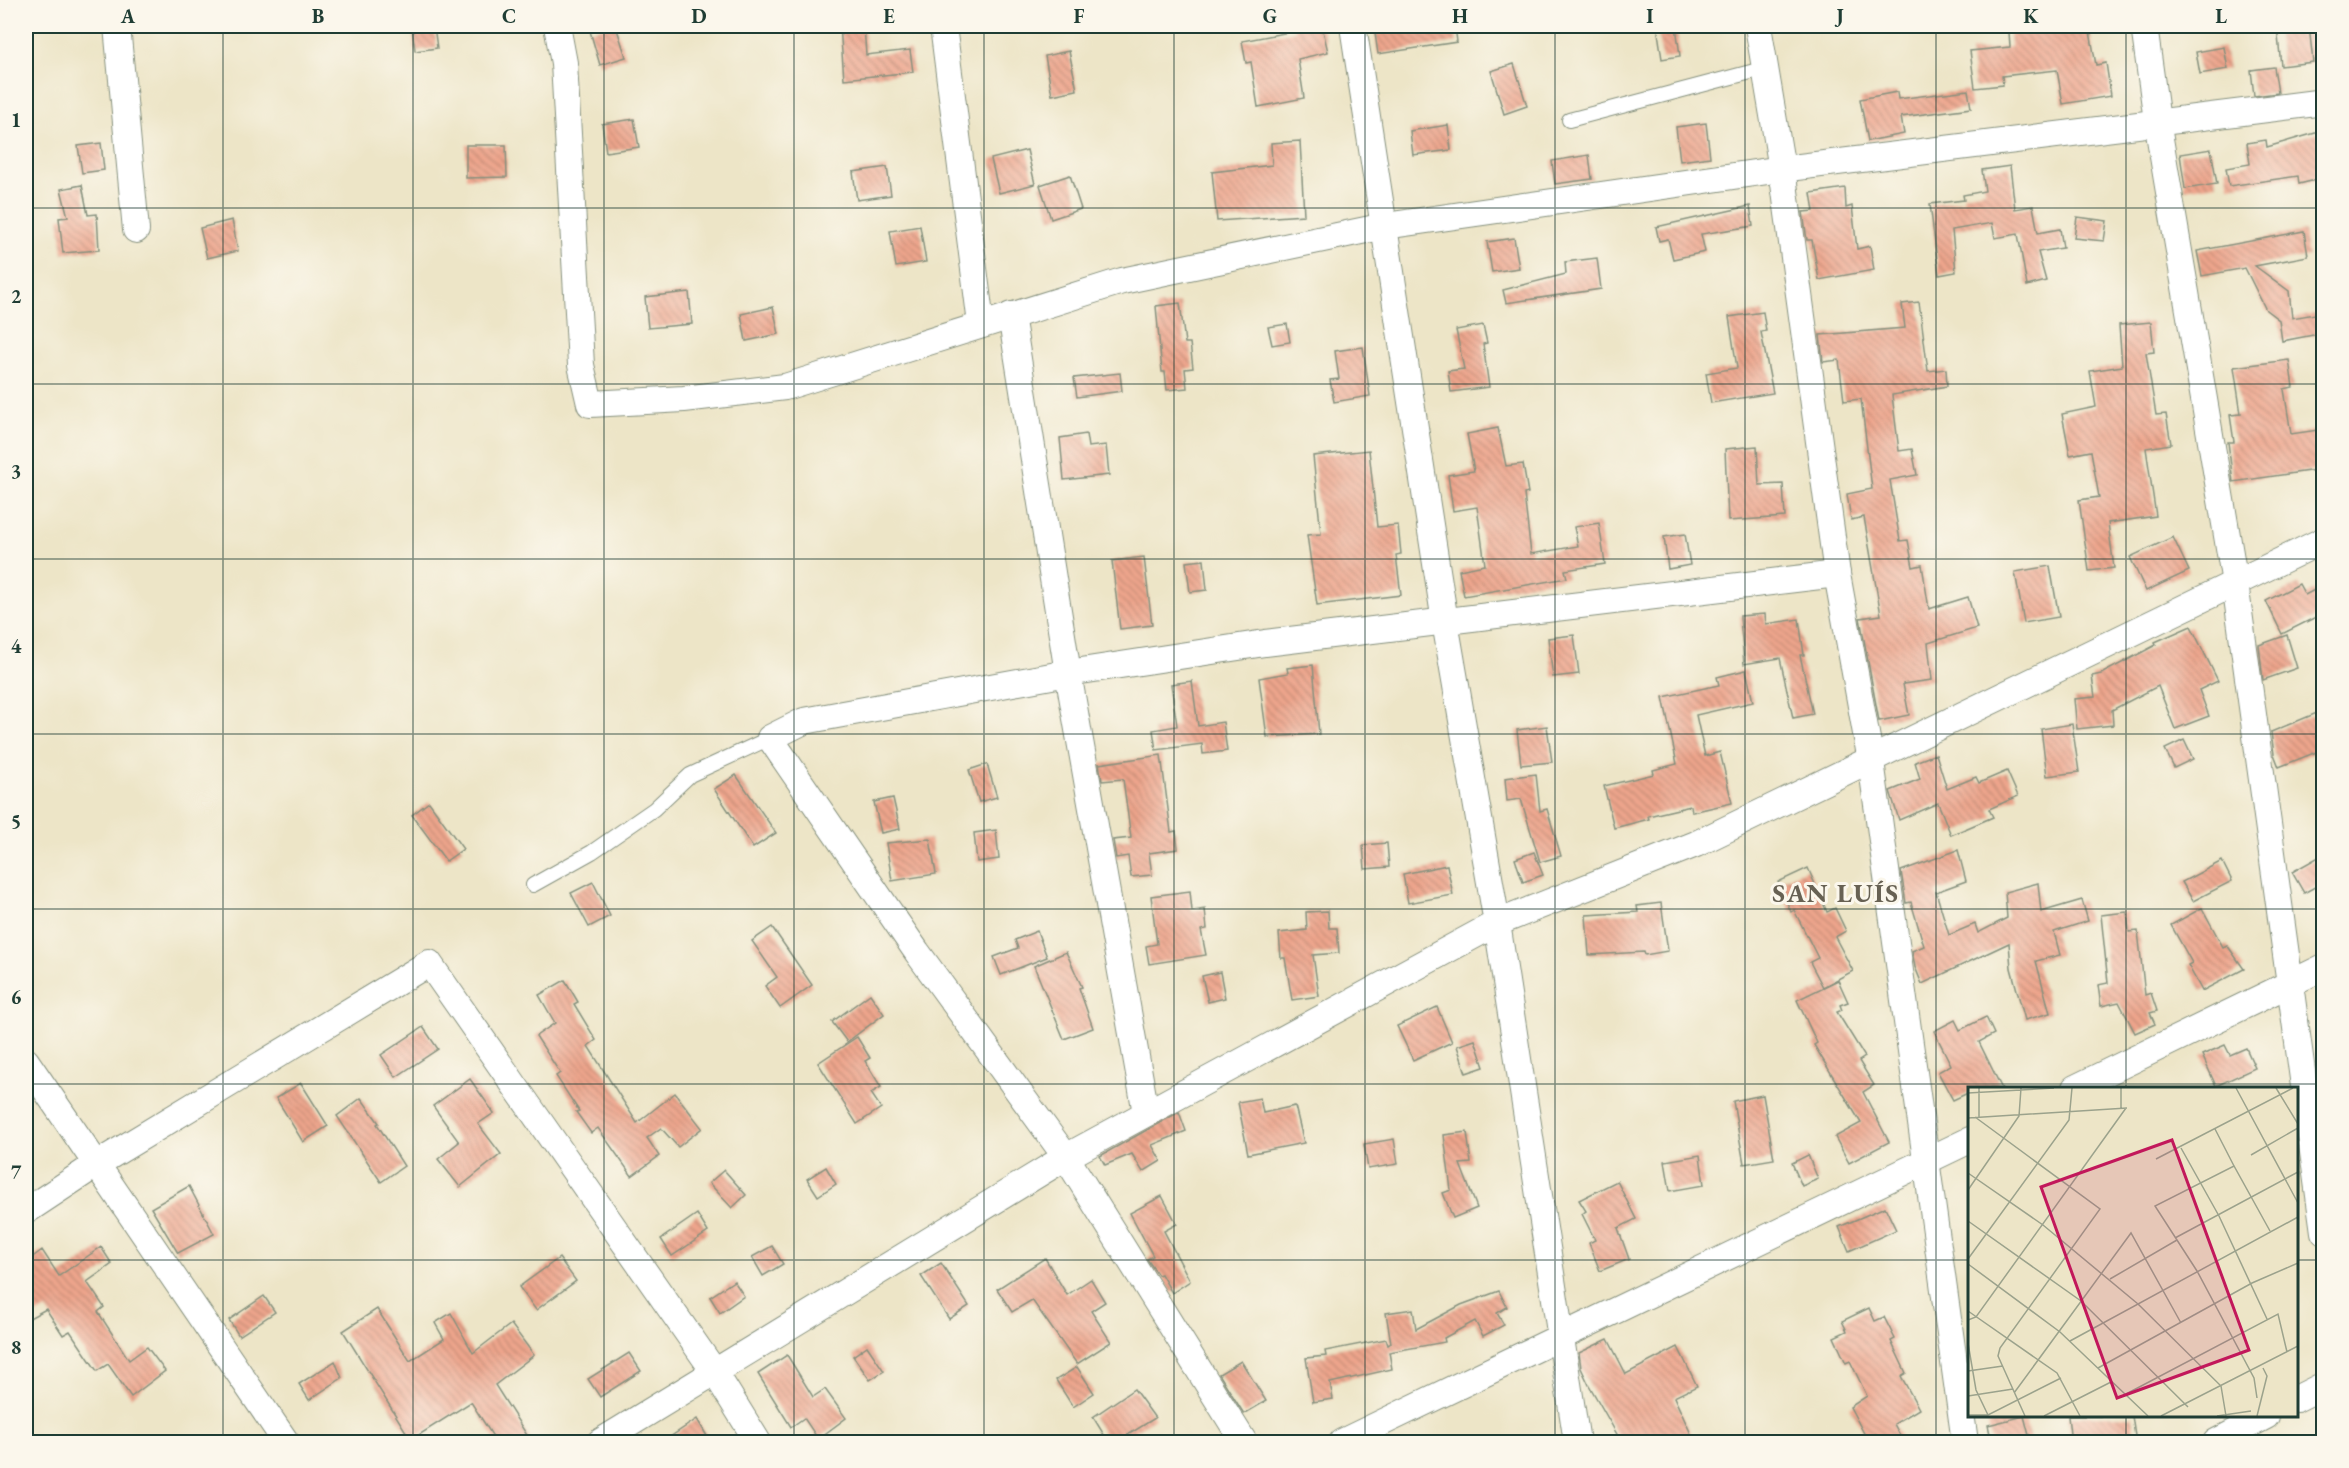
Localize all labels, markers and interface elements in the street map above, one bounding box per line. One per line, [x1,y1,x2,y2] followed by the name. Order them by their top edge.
[120,3,136,29] text: A
[312,3,324,29] text: B
[502,3,516,29] text: C
[691,3,707,29] text: D
[883,3,895,29] text: E
[1074,3,1085,29] text: F
[1263,3,1277,29] text: G
[1452,3,1468,29] text: H
[1646,3,1654,29] text: I
[1834,3,1844,29] text: J
[2023,3,2039,29] text: K
[2215,3,2227,29] text: L
[11,107,21,133] text: 1
[11,283,22,309] text: 2
[11,458,21,484] text: 3
[11,633,22,659] text: 4
[11,808,21,834] text: 5
[1772,876,1900,910] district label: SAN LUÍS
[11,984,22,1010] text: 6
[1968,1087,2298,1417] inset map
[11,1159,22,1185] text: 7
[11,1334,21,1360] text: 8

